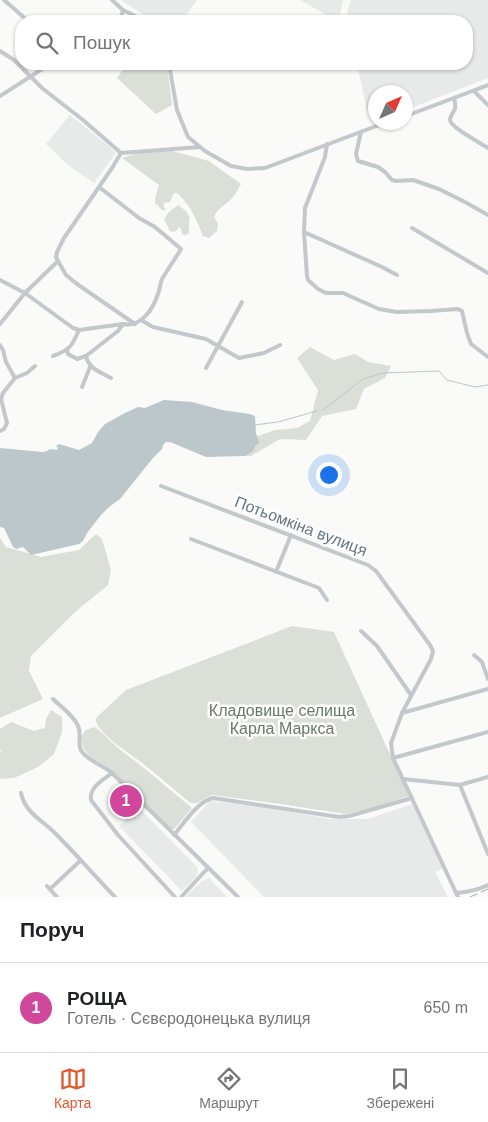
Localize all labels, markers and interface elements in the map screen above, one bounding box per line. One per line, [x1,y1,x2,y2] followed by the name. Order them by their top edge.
[15,15,473,70] search box
[33,29,61,57] icon: search
[73,32,130,53] text: Пошук
[368,85,413,130] north arrow
[316,462,342,488] your location
[232,493,370,559] street label: Потьомкіна вулиця
[209,702,355,737] park label: Кладовище селища Карла Маркса
[110,782,142,820] pin: 1
[20,918,84,941] text: Поруч
[67,988,127,1009] text: РОЩА
[32,999,40,1016] text: 1
[424,999,468,1016] text: 650 m
[67,1010,310,1027] text: Готель · Сєвєродонецька вулиця
[54,1065,91,1111] tab: Карта
[199,1065,259,1111] tab: Маршрут
[367,1065,434,1111] tab: Збережені

